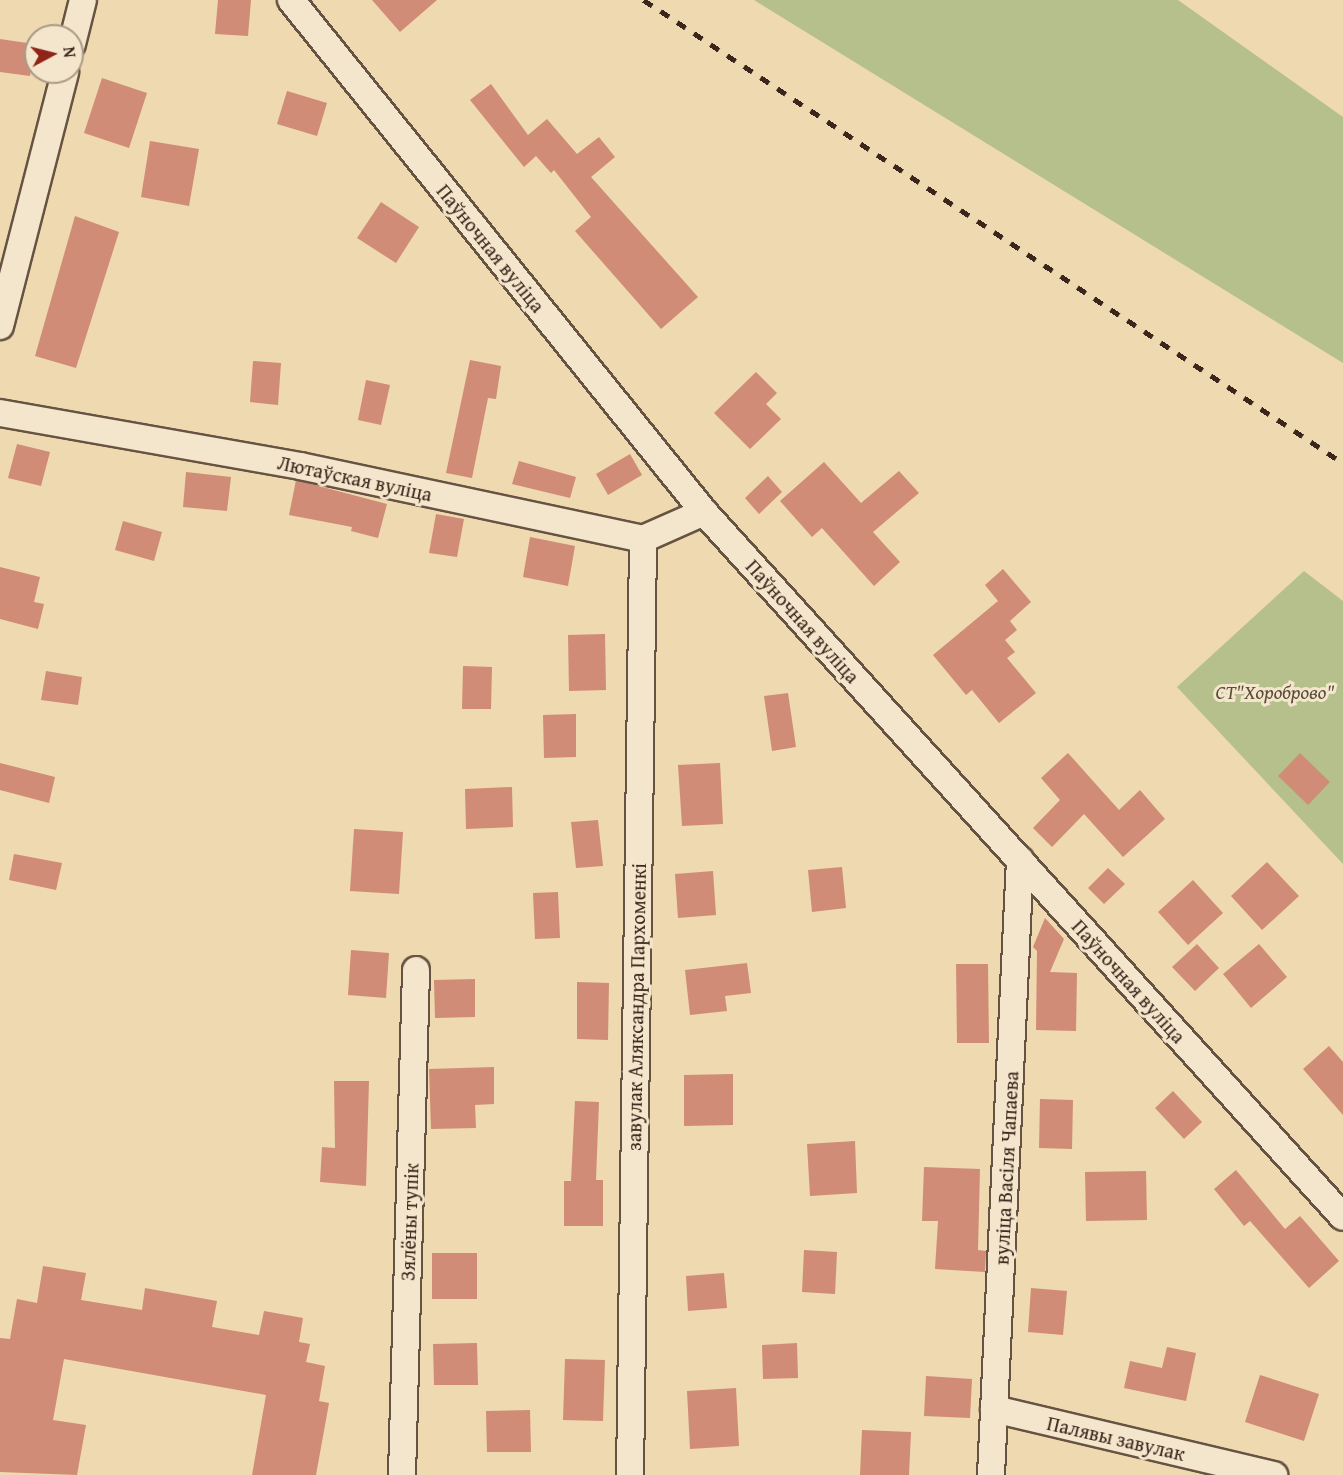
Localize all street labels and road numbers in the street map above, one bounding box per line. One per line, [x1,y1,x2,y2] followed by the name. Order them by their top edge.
[432,179,550,317] street label: Паўночная вуліца
[276,450,434,506] street label: Лютаўская вуліца
[741,554,865,688] street label: Паўночная вуліца
[621,863,651,1151] street label: завулак Аляксандра Пархоменкі
[1067,914,1191,1048] street label: Паўночная вуліца
[989,1071,1023,1265] street label: вуліца Васіля Чапаева
[395,1163,423,1281] street label: Зялёны тупік
[1045,1410,1187,1466] street label: Палявы завулак

